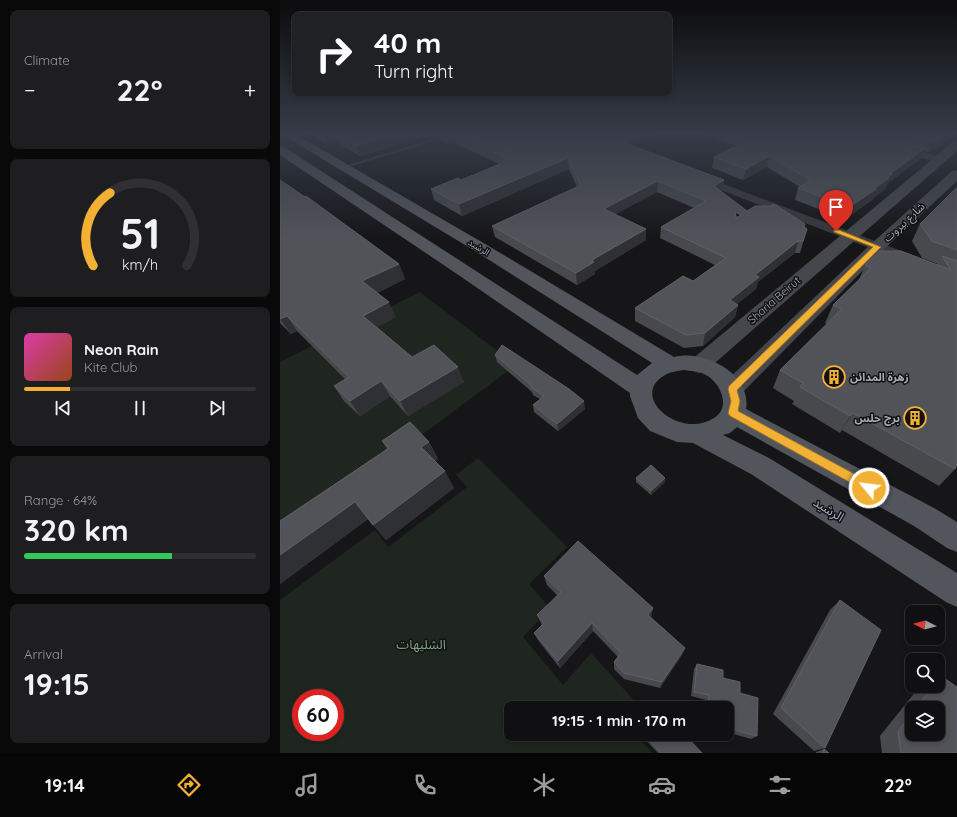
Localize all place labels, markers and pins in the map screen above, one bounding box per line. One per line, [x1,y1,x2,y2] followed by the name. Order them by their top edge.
[819,190,853,231] pin
[821,364,847,390] building icon: زهرة المدائن
[850,370,909,384] place label: زهرة المدائن
[902,405,928,431] building icon: برج حلس
[854,411,900,426] place label: برج حلس

